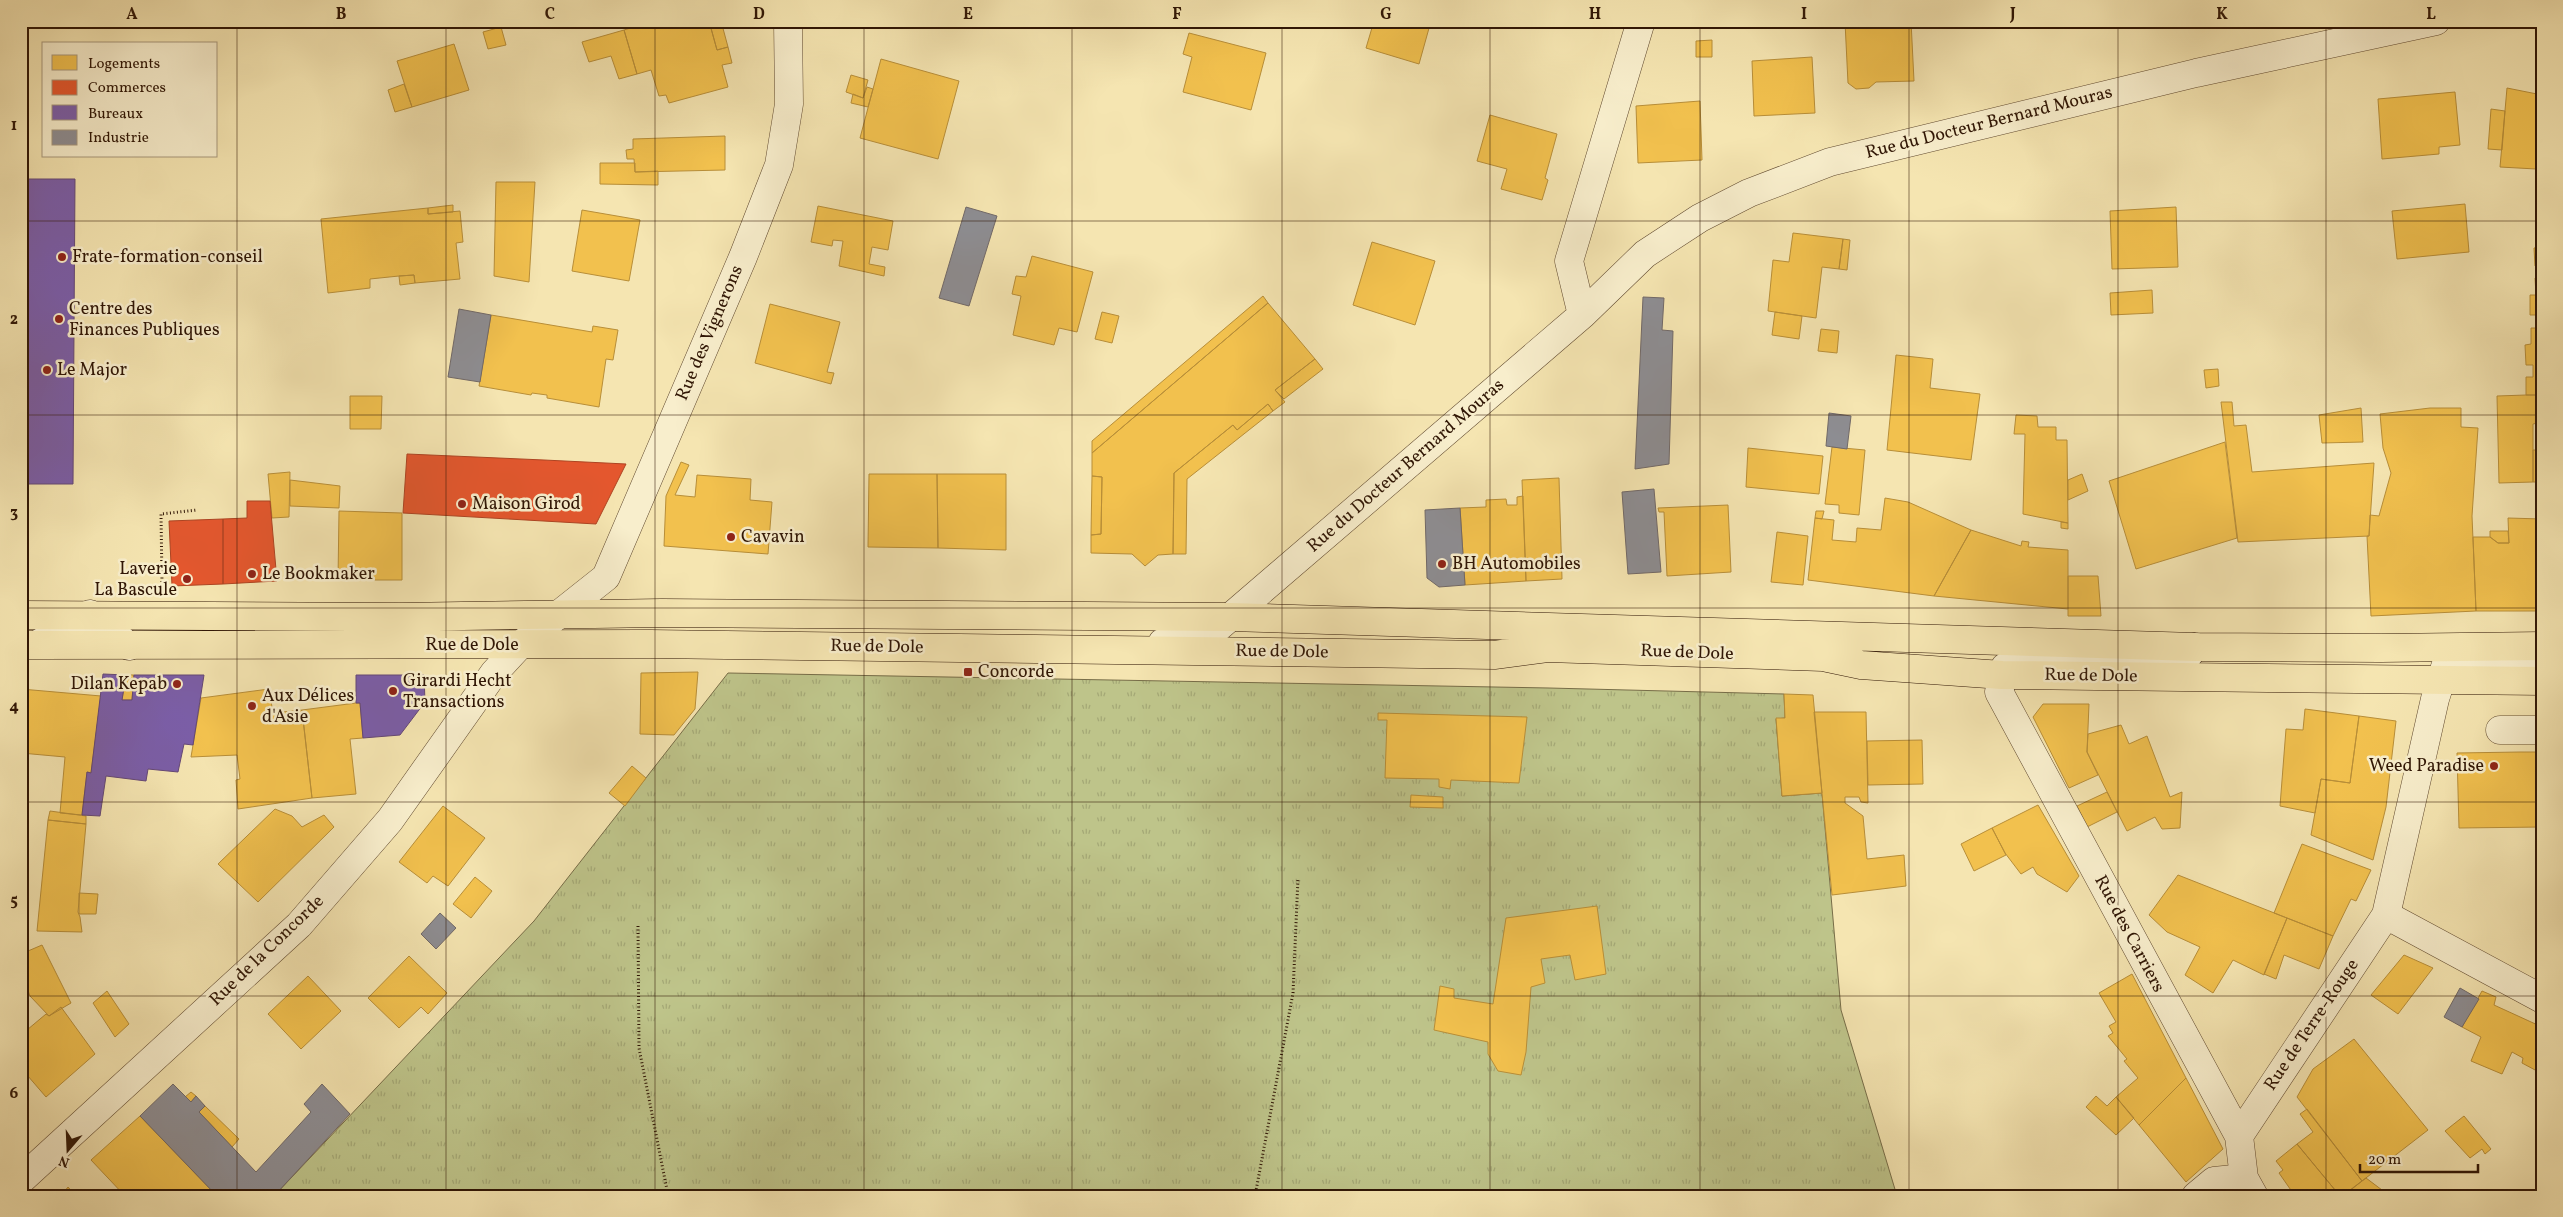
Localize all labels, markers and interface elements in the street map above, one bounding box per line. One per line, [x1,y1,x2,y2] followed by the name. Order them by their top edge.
[126,4,138,26] text: A
[336,4,347,26] text: B
[545,4,555,26] text: C
[753,4,765,26] text: D
[963,4,973,26] text: E
[1172,4,1182,26] text: F
[1380,4,1392,26] text: G
[1589,4,1601,26] text: H
[1801,4,1807,26] text: I
[2009,4,2016,26] text: J
[2216,4,2228,26] text: K
[2426,4,2436,26] text: L
[42,42,218,158] legend
[88,54,160,75] text: Logements
[88,78,166,99] text: Commerces
[1863,80,2115,166] street label: Rue du Docteur Bernard Mouras
[88,104,143,125] text: Bureaux
[11,115,17,137] text: 1
[88,128,149,149] text: Industrie
[72,245,263,270] place label: Frate-formation-conseil
[56,251,68,263] marker: Frate-formation-conseil
[670,261,750,405] street label: Rue des Vignerons
[69,297,220,343] place label: Centre des Finances Publiques
[10,309,18,331] text: 2
[53,313,65,325] marker: Centre des Finances Publiques
[57,358,128,383] place label: Le Major
[41,364,53,376] marker: Le Major
[1302,373,1510,559] street label: Rue du Docteur Bernard Mouras
[472,492,581,517] place label: Maison Girod
[456,498,468,510] marker: Maison Girod
[10,502,18,524] text: 3
[741,525,805,550] place label: Cavavin
[725,531,737,543] marker: Cavavin
[1452,552,1581,577] place label: BH Automobiles
[94,557,177,603] place label: Laverie La Bascule
[1436,558,1448,570] marker: BH Automobiles
[262,562,375,587] place label: Le Bookmaker
[246,568,258,580] marker: Le Bookmaker
[181,573,193,585] marker: Laverie La Bascule
[425,633,519,658] street label: Rue de Dole
[830,634,924,660] street label: Rue de Dole
[1235,639,1329,665] street label: Rue de Dole
[1640,639,1734,667] street label: Rue de Dole
[978,660,1054,685] place label: Concorde
[2044,663,2138,689] street label: Rue de Dole
[962,666,974,678] marker: Concorde
[403,669,512,715] place label: Girardi Hecht Transactions
[71,672,167,697] place label: Dilan Kepab
[171,678,183,690] marker: Dilan Kepab
[262,684,354,730] place label: Aux Délices d'Asie
[387,685,399,697] marker: Girardi Hecht Transactions
[9,696,19,718] text: 4
[246,700,258,712] marker: Aux Délices d'Asie
[2369,754,2484,779] place label: Weed Paradise
[2488,760,2500,772] marker: Weed Paradise
[2088,871,2170,997] street label: Rue des Carriers
[10,890,18,912] text: 5
[204,890,330,1012] street label: Rue de la Concorde
[2259,954,2365,1096] street label: Rue de Terre-Rouge
[10,1083,19,1105] text: 6
[42,1124,92,1174] north arrow
[2360,1142,2478,1174] scale bar
[56,1150,72,1172] text: N
[2368,1150,2401,1171] text: 20 m

